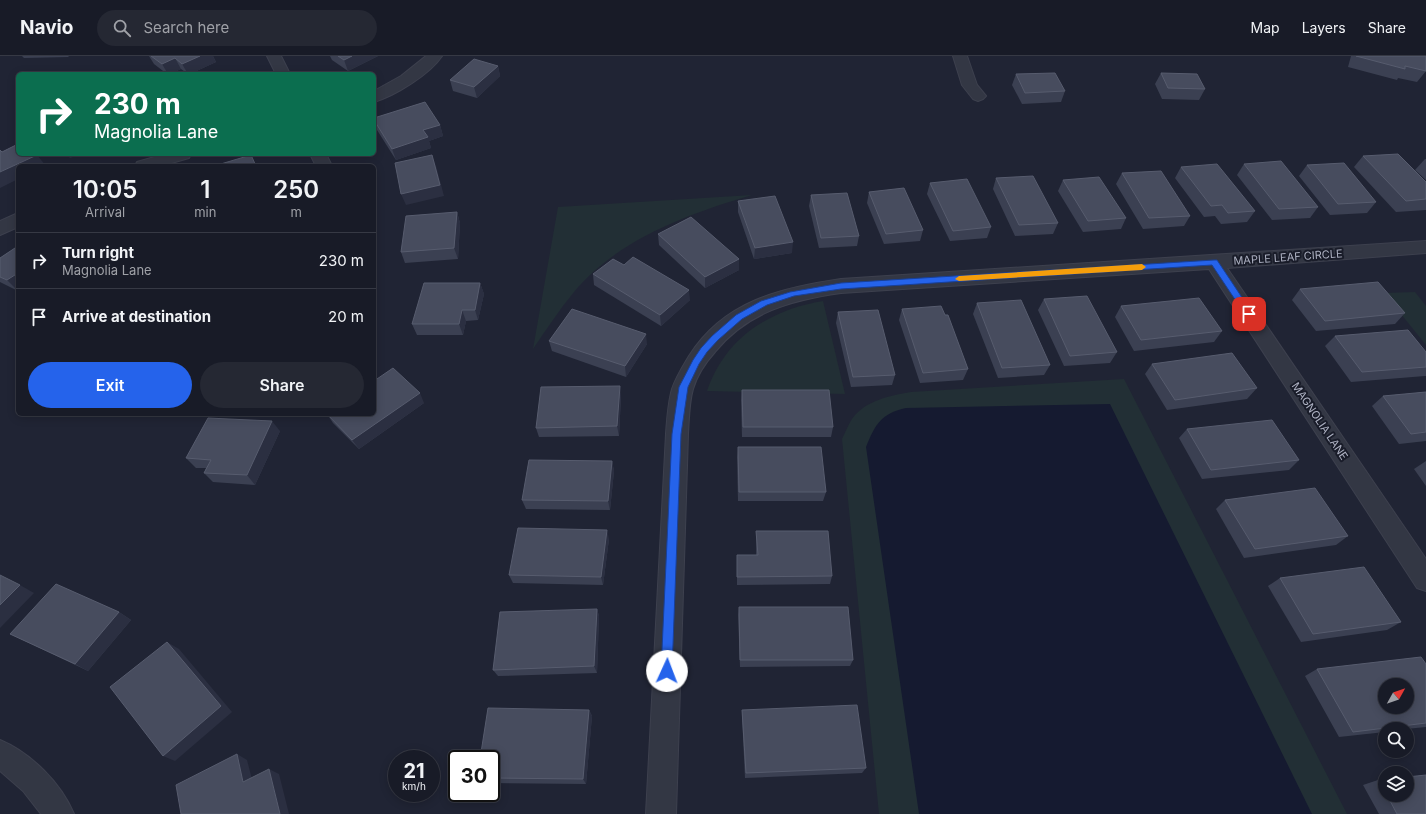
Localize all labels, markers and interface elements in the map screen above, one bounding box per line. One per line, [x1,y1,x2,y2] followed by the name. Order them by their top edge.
[97,10,377,46] search box
[20,16,73,39] text: Navio
[111,17,133,39] icon: search
[143,18,229,37] text: Search here
[1251,19,1280,36] text: Map
[1302,19,1346,36] text: Layers
[1368,19,1406,36] text: Share
[94,87,181,121] text: 230 m
[28,88,80,140] icon: right
[94,121,218,142] text: Magnolia Lane
[73,175,137,204] text: 10:05
[200,175,210,204] text: 1
[273,175,319,204] text: 250
[85,204,125,220] text: Arrival
[194,204,216,220] text: min
[291,204,302,220] text: m
[62,243,134,262] text: Turn right
[1233,246,1343,268] street label: MAPLE LEAF CIRCLE
[28,250,50,272] icon: right
[319,251,364,270] text: 230 m
[62,262,152,278] text: Magnolia Lane
[1232,297,1266,331] pin
[1238,303,1260,325] icon: arrive
[28,306,50,328] icon: arrive
[62,307,211,326] text: Arrive at destination
[328,307,364,326] text: 20 m
[28,362,192,408] button: Exit
[200,362,364,408] button: Share
[1289,380,1351,462] street label: MAGNOLIA LANE
[646,650,688,692] position arrow
[1378,678,1414,714] north arrow
[1378,678,1414,802] map controls
[1378,722,1414,758] button: search
[448,750,500,802] speed limit sign: 30
[403,759,425,783] text: 21
[1378,766,1414,802] button: layers
[402,780,426,792] text: km/h

